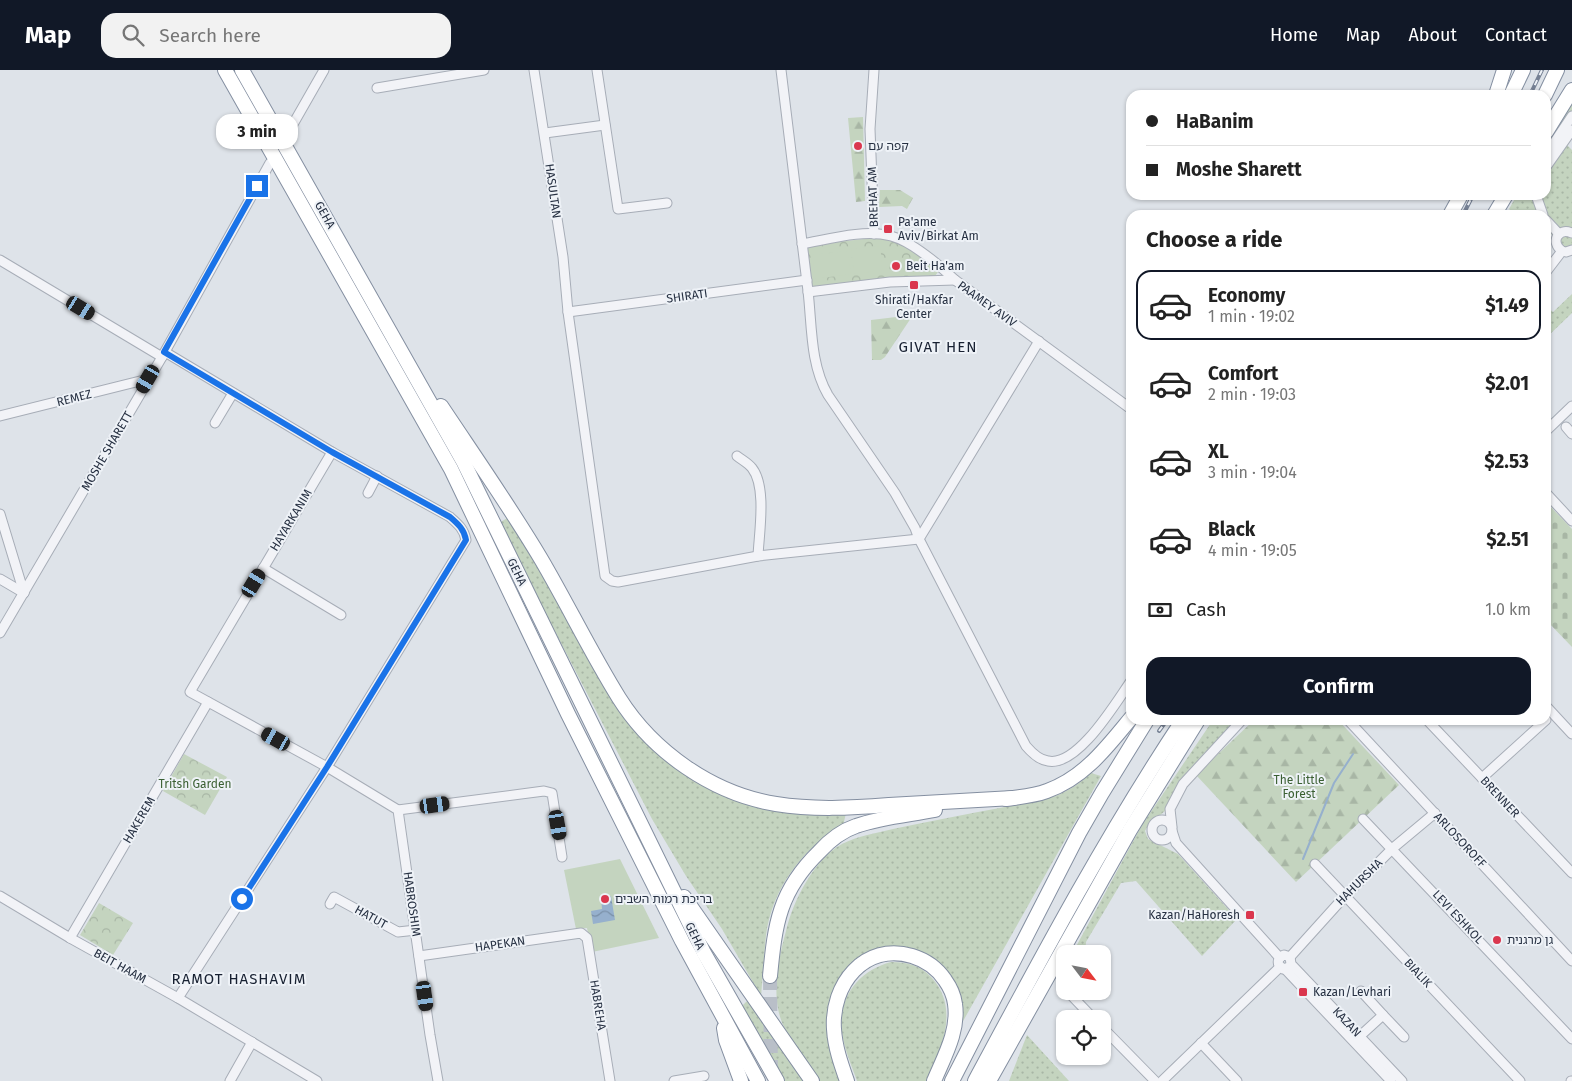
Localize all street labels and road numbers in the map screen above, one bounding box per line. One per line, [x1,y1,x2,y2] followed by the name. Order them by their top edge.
[542,163,564,219] street label: HASULTAN
[865,166,881,228] street label: BREHAT AM
[312,199,338,231] street label: GEHA
[955,278,1019,330] street label: PAAMEY AVIV
[665,286,709,306] street label: SHIRATI
[55,387,93,409] street label: REMEZ
[79,408,136,493] street label: MOSHE SHARETT
[267,487,315,553] street label: HAYARKANIM
[504,556,530,588] street label: GEHA
[1477,774,1523,820] street label: BRENNER
[120,794,158,846] street label: HAKEREM
[1431,810,1489,870] street label: ARLOSOROFF
[1333,856,1385,908] street label: HAHURSHA
[401,871,423,937] street label: HABROSHIM
[1430,887,1486,947] street label: LEVI ESHKOL
[352,902,390,932] street label: HATUT
[682,920,708,952] street label: GEHA
[474,934,526,954] street label: HAPEKAN
[91,946,149,986] street label: BEIT HAAM
[1401,956,1435,991] street label: BIALIK
[587,979,609,1031] street label: HABREHA
[1330,1004,1364,1040] street label: KAZAN

